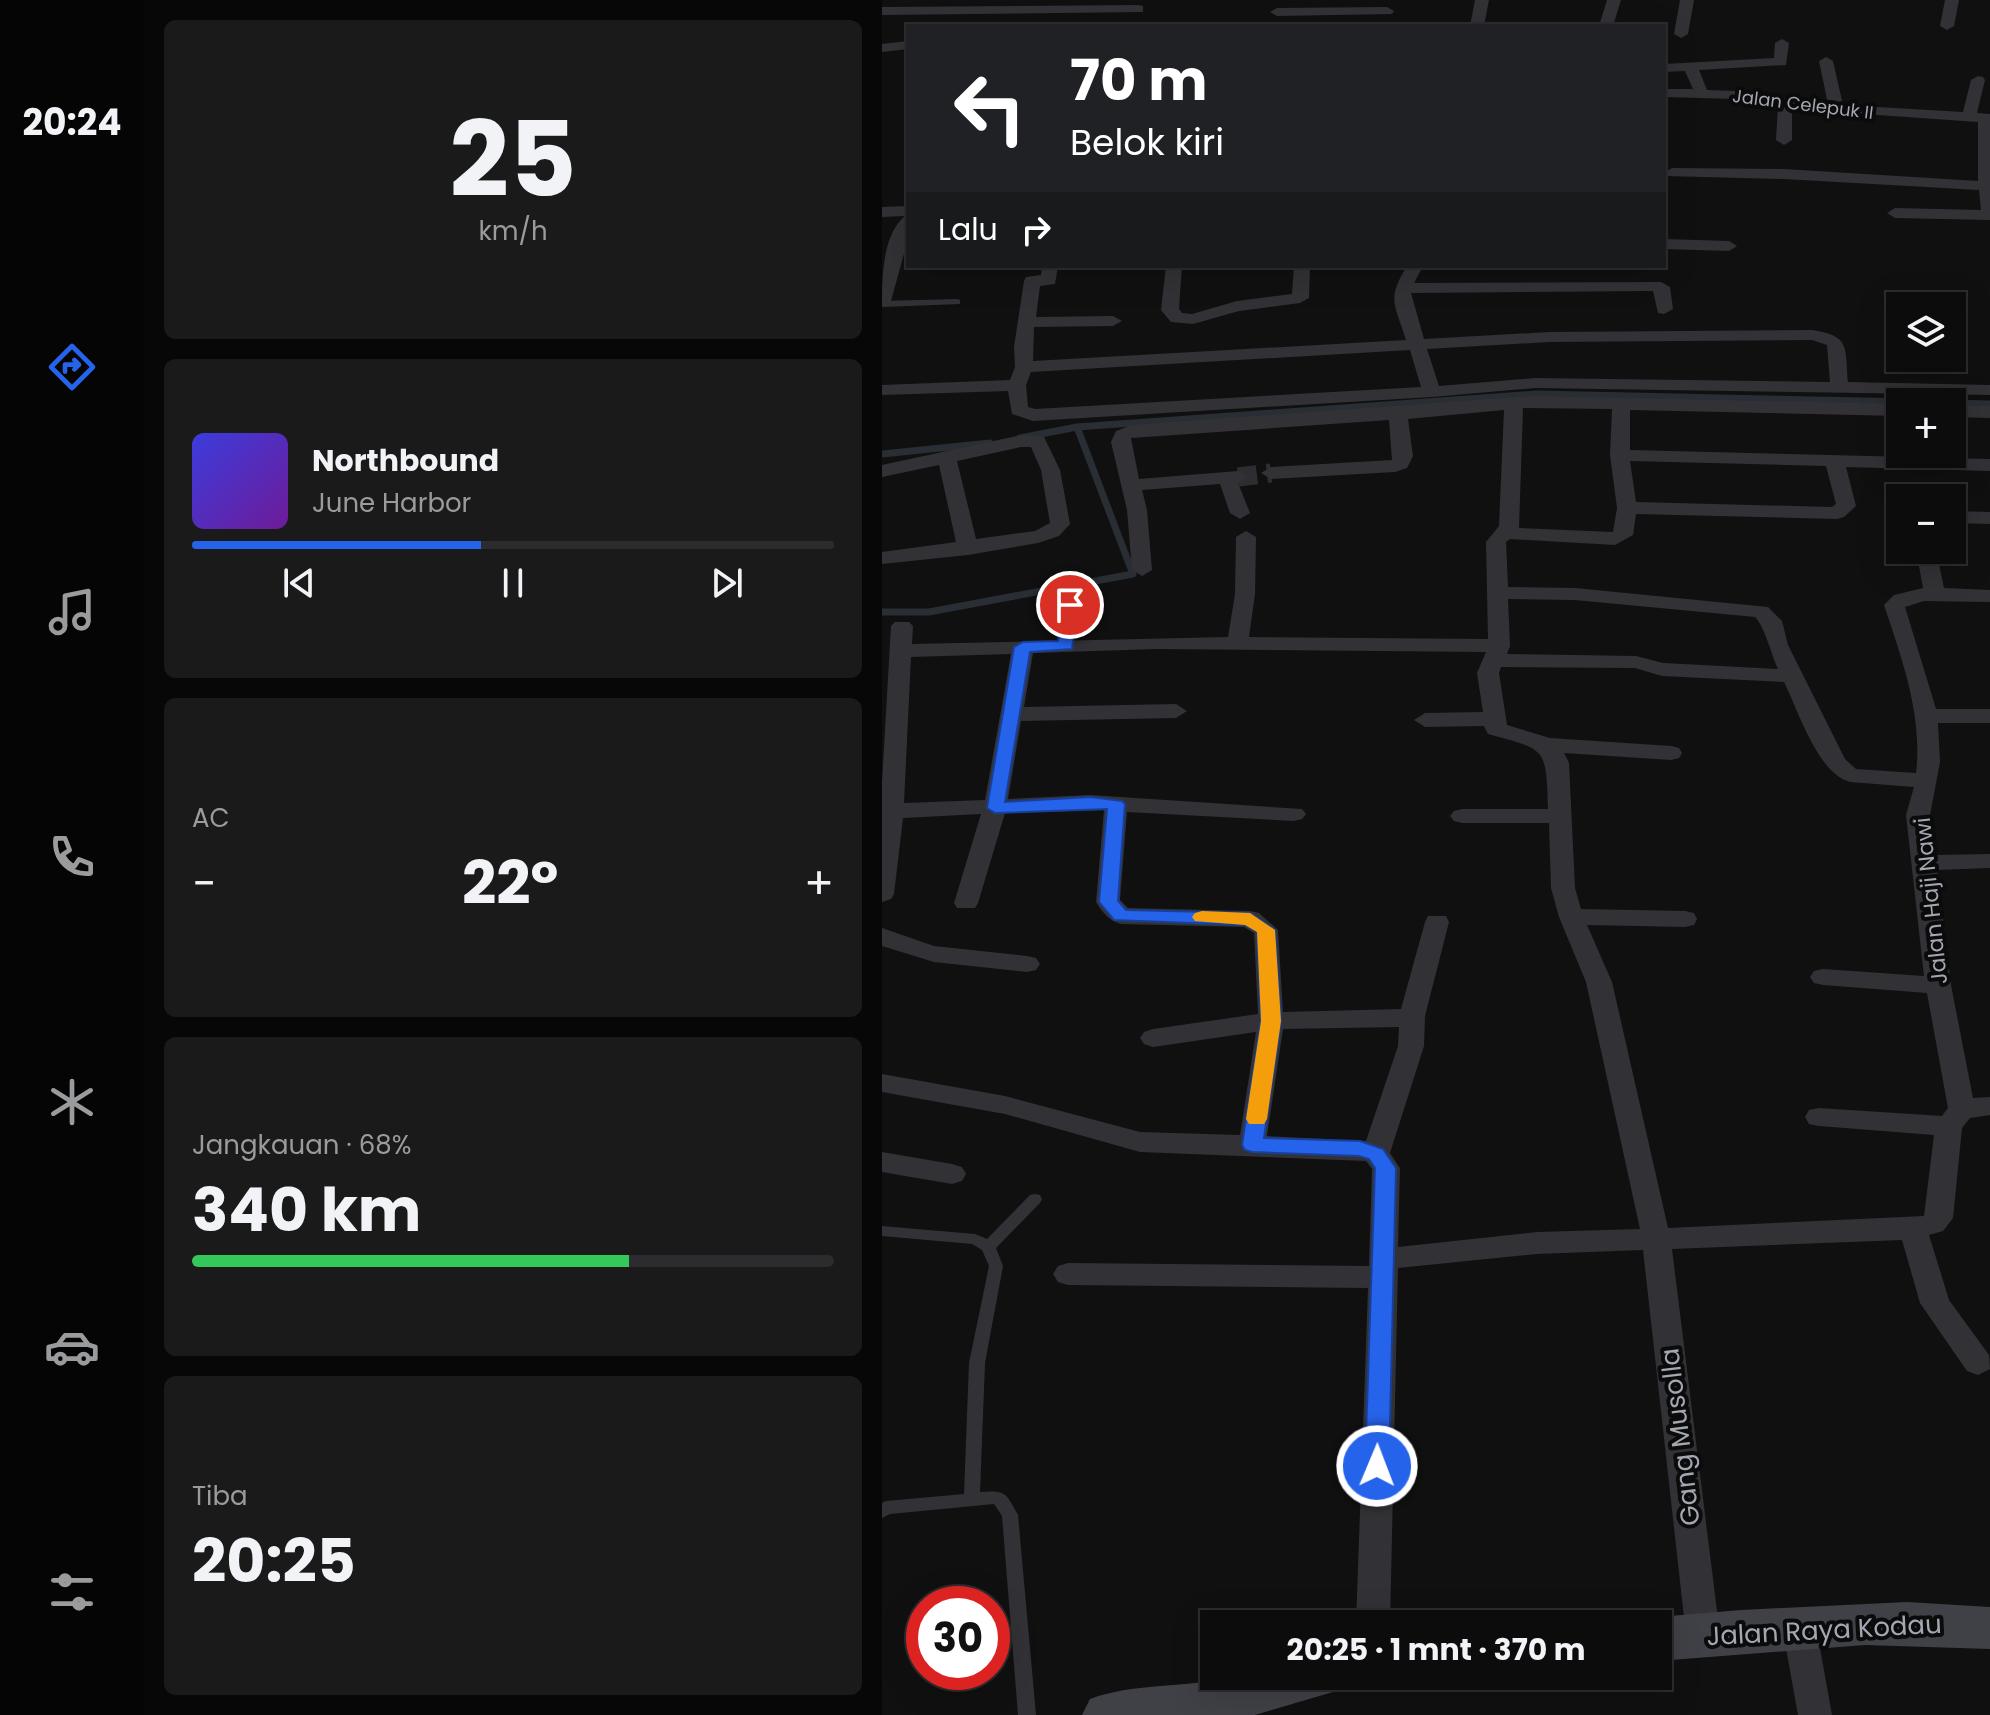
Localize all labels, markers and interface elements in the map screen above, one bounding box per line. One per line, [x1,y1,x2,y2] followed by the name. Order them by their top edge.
[1070,41,1208,120] text: 70 m
[938,56,1042,160] icon: left
[1731,83,1875,125] street label: Jalan Celepuk II
[450,87,576,232] text: 25
[22,97,122,148] text: 20:24
[1070,117,1224,168] text: Belok kiri
[938,208,998,251] text: Lalu
[1014,208,1058,252] icon: right
[478,213,548,249] text: km/h
[1886,292,1966,564] map controls
[1886,292,1966,372] button: layers
[44,339,100,395] icon: directions
[1886,388,1966,468] button: +
[312,439,499,482] text: Northbound
[1886,484,1966,564] button: −
[312,485,471,521] text: June Harbor
[277,561,321,605] icon: previous
[491,561,535,605] icon: pause
[705,561,749,605] icon: next
[1036,571,1104,639] pin
[1048,583,1092,627] icon: arrive
[44,584,100,640] icon: music
[192,800,230,836] text: AC
[1907,816,1955,986] street label: Jalan Haji Nawi
[44,829,100,885] icon: phone
[462,841,558,925] text: 22°
[192,853,216,914] text: −
[804,853,834,914] text: +
[44,1074,100,1130] icon: climate
[192,1127,411,1163] text: Jangkauan · 68%
[192,1168,421,1252] text: 340 km
[44,1319,100,1375] icon: car
[1651,1346,1709,1528] street label: Gang Musolla
[1335,1424,1419,1508] position arrow
[192,1478,248,1514] text: Tiba
[192,1519,356,1603] text: 20:25
[44,1564,100,1620] icon: filters
[906,1586,1010,1690] speed limit sign: 30
[1705,1606,1943,1654] street label: Jalan Raya Kodau
[1287,1628,1585,1671] text: 20:25 · 1 mnt · 370 m

